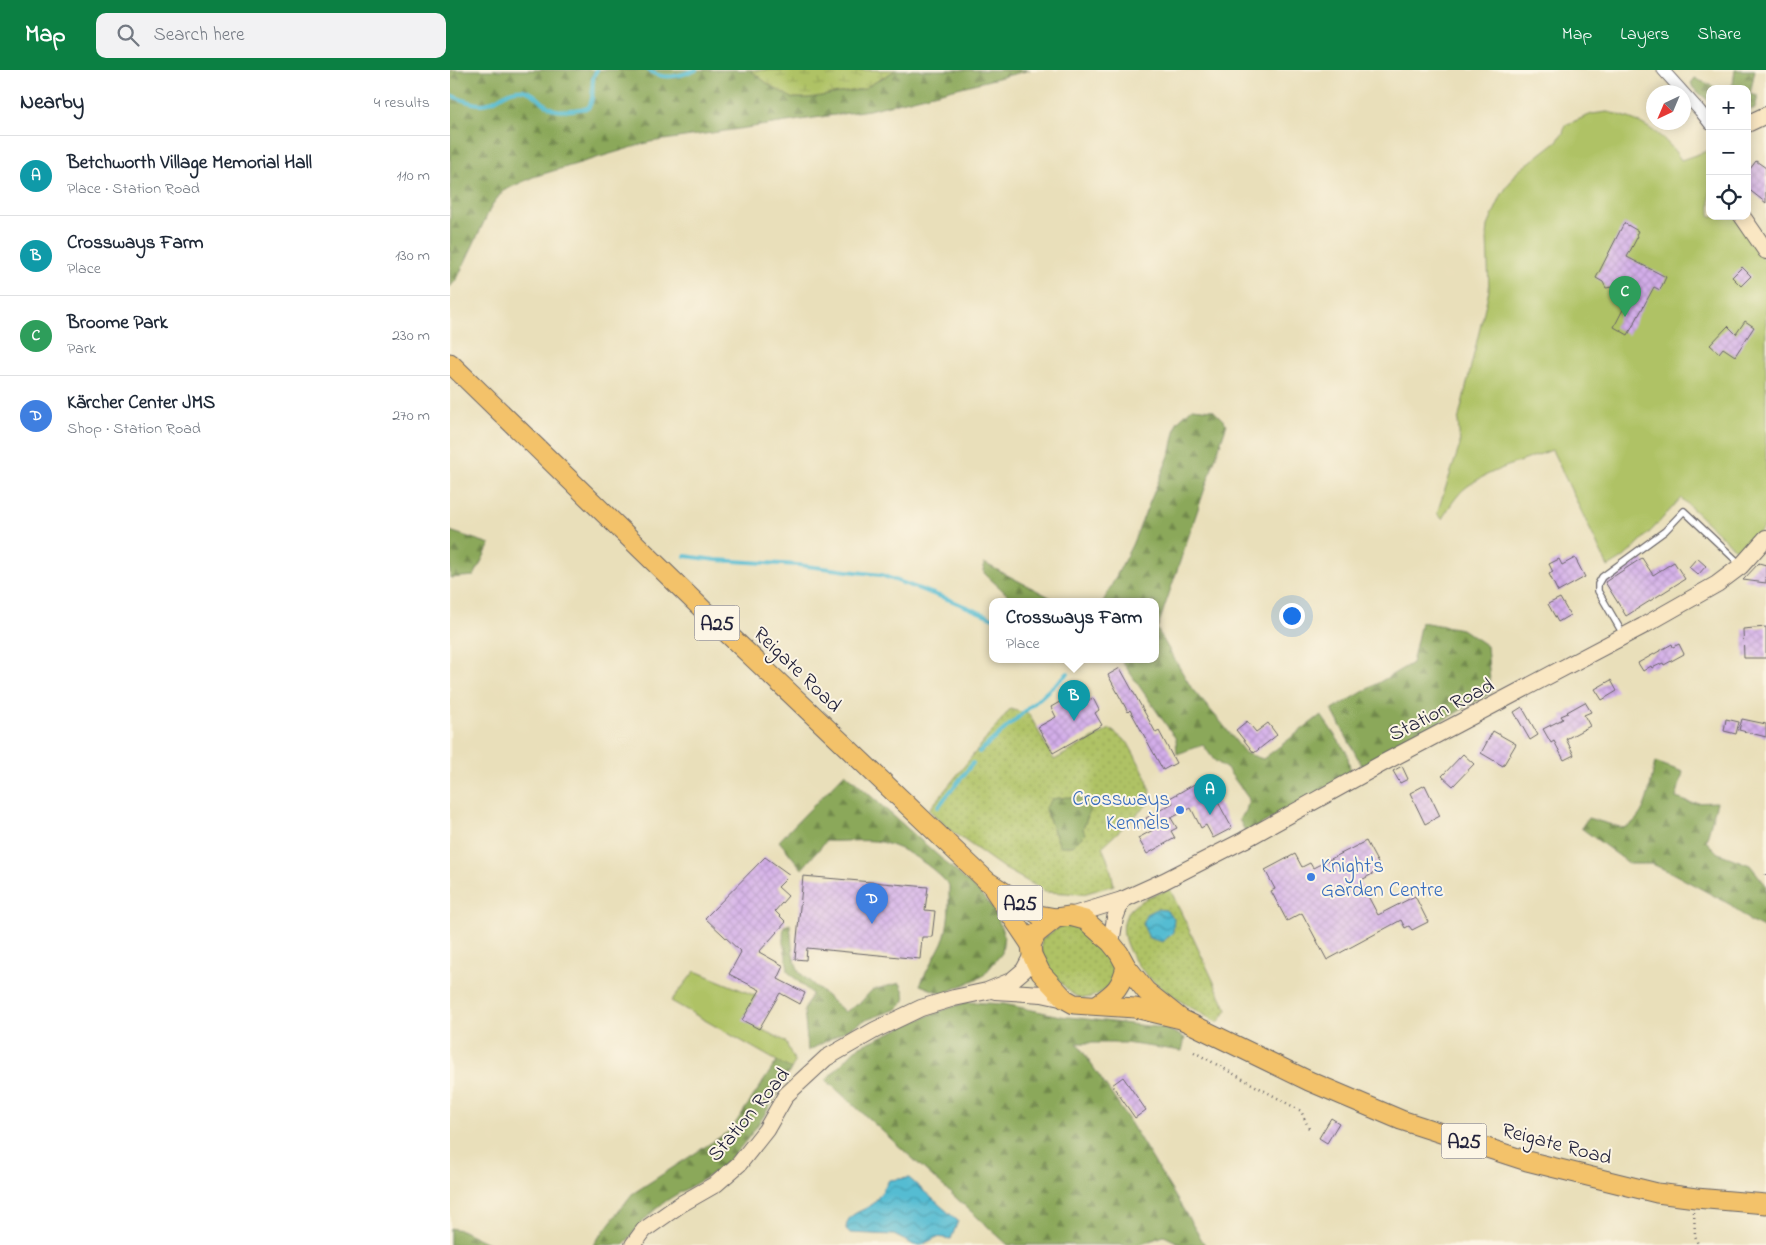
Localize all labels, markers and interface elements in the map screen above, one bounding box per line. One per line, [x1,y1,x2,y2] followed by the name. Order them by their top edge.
[96,13,446,58] search box
[25,18,66,53] text: Map
[114,21,142,49] icon: search
[154,22,245,49] text: Search here
[1562,22,1592,48] text: Map
[1620,22,1670,48] text: Layers
[1698,22,1741,48] text: Share
[1646,85,1691,130] north arrow
[1706,85,1751,220] map controls
[1706,85,1751,130] button: +
[20,88,84,118] text: Nearby
[374,91,430,115] text: 4 results
[1706,130,1751,175] button: −
[67,150,312,177] text: Betchworth Village Memorial Hall
[31,164,41,188] text: A
[396,164,430,188] text: 110 m
[1706,175,1751,220] button: locate
[67,177,200,201] text: Place · Station Road
[67,230,203,257] text: Crossways Farm
[31,244,41,268] text: B
[395,244,430,268] text: 130 m
[67,257,101,281] text: Place
[1609,276,1641,317] pin: C
[67,310,168,337] text: Broome Park
[32,324,40,348] text: C
[392,324,430,348] text: 230 m
[67,337,96,361] text: Park
[67,390,215,417] text: Kärcher Center JMS
[30,404,42,428] text: D
[392,404,430,428] text: 270 m
[67,417,201,441] text: Shop · Station Road
[989,598,1159,663] popup
[1279,603,1305,629] your location
[1006,605,1142,632] text: Crossways Farm
[694,606,740,640] road number: A25
[744,620,848,722] street label: Reigate Road
[1006,632,1040,656] text: Place
[1384,671,1500,750] street label: Station Road
[1058,680,1090,721] pin: B
[1194,774,1226,815] pin: A
[1072,785,1170,839] place label: Crossways Kennels
[1174,804,1186,816] marker: Crossways Kennels
[1321,852,1444,906] place label: Knight's Garden Centre
[1305,871,1317,883] marker: Knight's Garden Centre
[856,883,888,924] pin: D
[998,886,1042,920] road number: A25
[701,1061,798,1169] street label: Station Road
[1498,1116,1615,1176] street label: Reigate Road
[1442,1124,1486,1158] road number: A25

